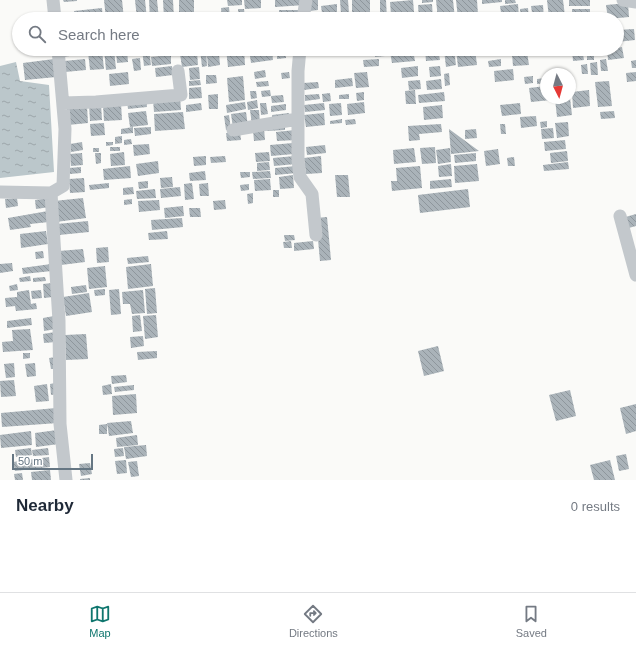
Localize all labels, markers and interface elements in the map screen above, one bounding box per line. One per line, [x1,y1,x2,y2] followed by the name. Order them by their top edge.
[12,12,624,56] search box
[26,23,48,45] icon: search
[58,26,140,43] text: Search here
[540,68,576,104] north arrow
[12,452,93,471] scale bar
[18,455,42,467] text: 50 m
[16,496,74,515] text: Nearby
[571,499,620,514] text: 0 results
[89,603,111,639] tab: Map
[289,603,338,639] tab: Directions
[516,603,547,639] tab: Saved

